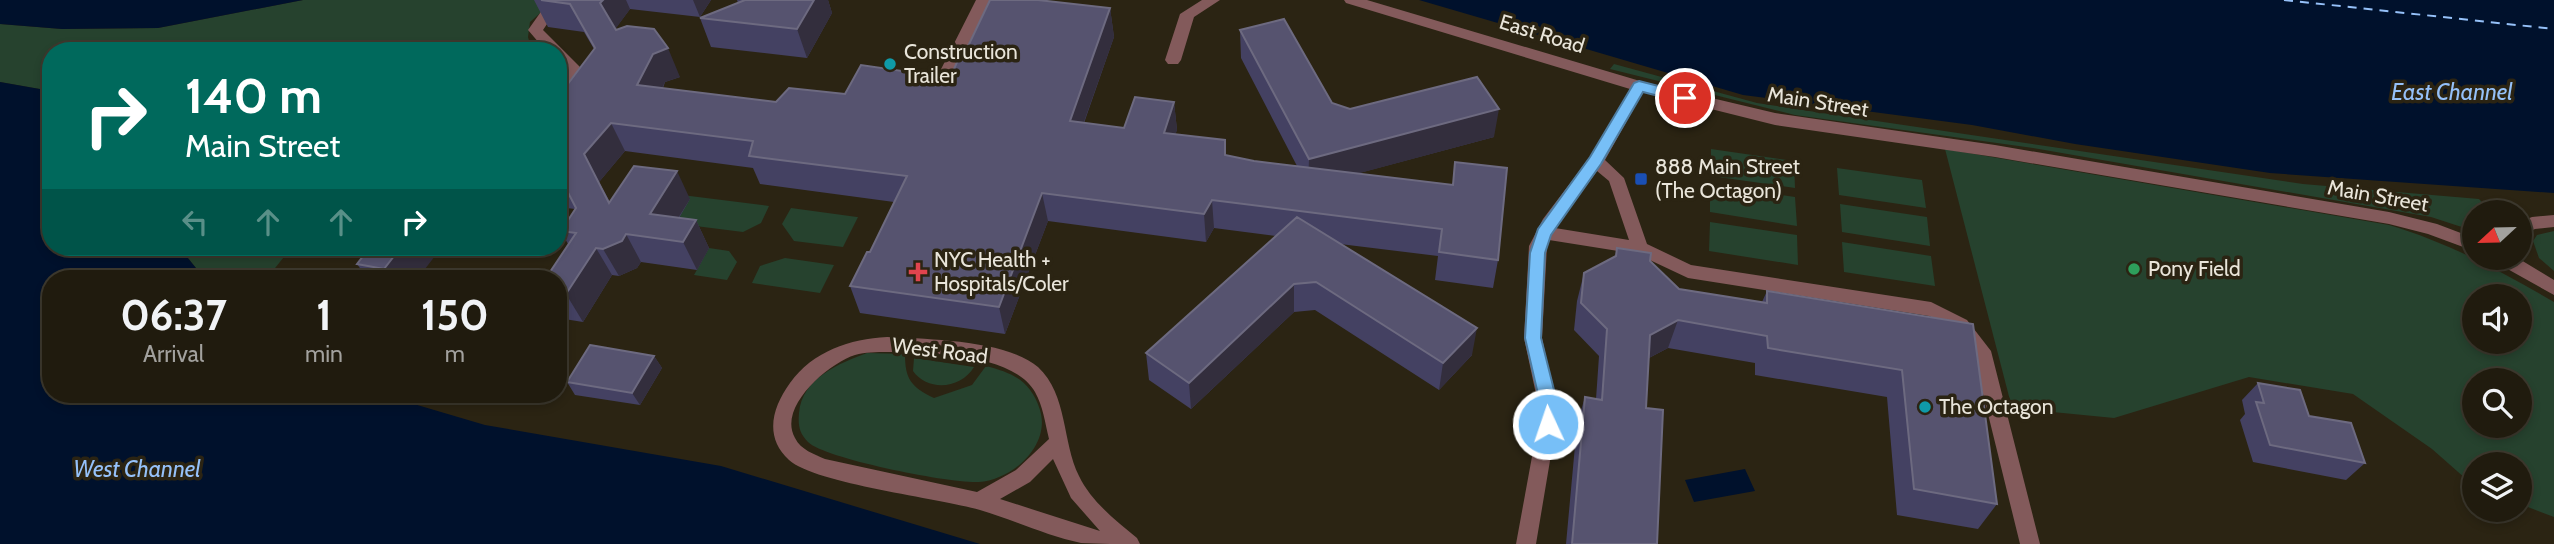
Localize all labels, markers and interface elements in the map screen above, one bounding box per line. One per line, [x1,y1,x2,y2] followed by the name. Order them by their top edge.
[1497,9,1588,58] street label: East Road
[904,39,1018,88] place label: Construction Trailer
[882,56,898,72] marker: Construction Trailer
[185,66,322,125] text: 140 m
[1655,68,1715,128] pin
[70,70,161,161] icon: right
[2391,78,2513,106] water label: East Channel
[1666,79,1704,117] icon: arrive
[1766,81,1870,122] street label: Main Street
[185,126,340,165] text: Main Street
[1655,154,1800,203] place label: 888 Main Street (The Octagon)
[1633,171,1649,187] marker: 888 Main Street (The Octagon)
[2326,174,2430,217] street label: Main Street
[2462,200,2532,270] north arrow
[2462,200,2532,522] map controls
[176,203,214,241] icon: left
[249,203,287,241] icon: ahead
[322,203,360,241] icon: ahead
[395,203,433,241] icon: right
[934,247,1069,296] place label: NYC Health + Hospitals/Coler
[2148,256,2241,281] place label: Pony Field
[2126,261,2142,277] marker: Pony Field
[908,262,928,282] marker: NYC Health + Hospitals/Coler
[2462,284,2532,354] button: sound
[120,289,227,341] text: 06:37
[316,289,332,341] text: 1
[421,289,489,341] text: 150
[891,332,989,369] street label: West Road
[143,340,204,368] text: Arrival
[305,340,343,368] text: min
[445,340,465,368] text: m
[2462,368,2532,438] button: search
[1511,387,1585,461] position arrow
[1939,394,2053,419] place label: The Octagon
[1917,399,1933,415] marker: The Octagon
[2462,452,2532,522] button: layers
[73,455,201,483] water label: West Channel

